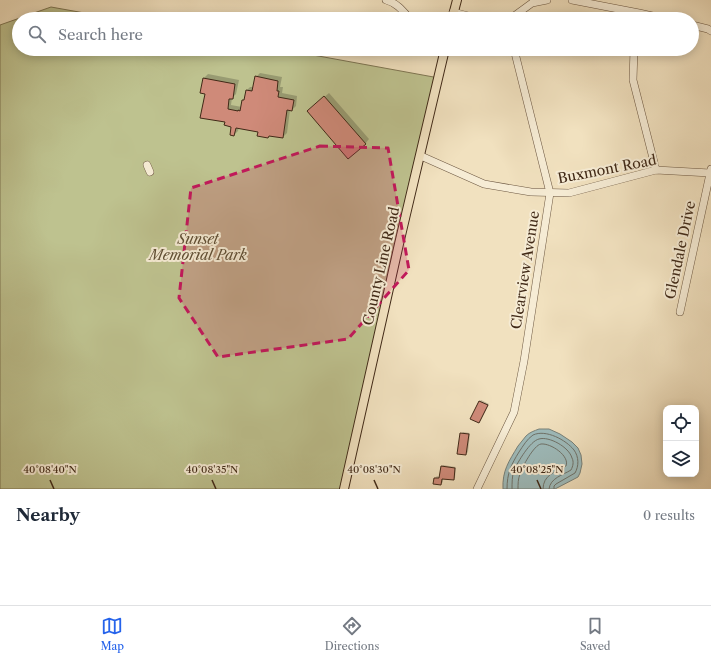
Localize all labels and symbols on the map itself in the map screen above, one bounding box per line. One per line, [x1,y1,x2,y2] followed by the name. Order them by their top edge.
[556,151,658,187] street label: Buxmont Road
[661,199,699,301] street label: Glendale Drive
[359,204,404,327] street label: County Line Road
[507,209,543,330] street label: Clearview Avenue
[147,230,248,264] park label: Sunset Memorial Park
[23,463,77,476] text: 40°08'40"N
[186,463,238,476] text: 40°08'35"N
[347,463,401,476] text: 40°08'30"N
[511,463,564,476] text: 40°08'25"N

